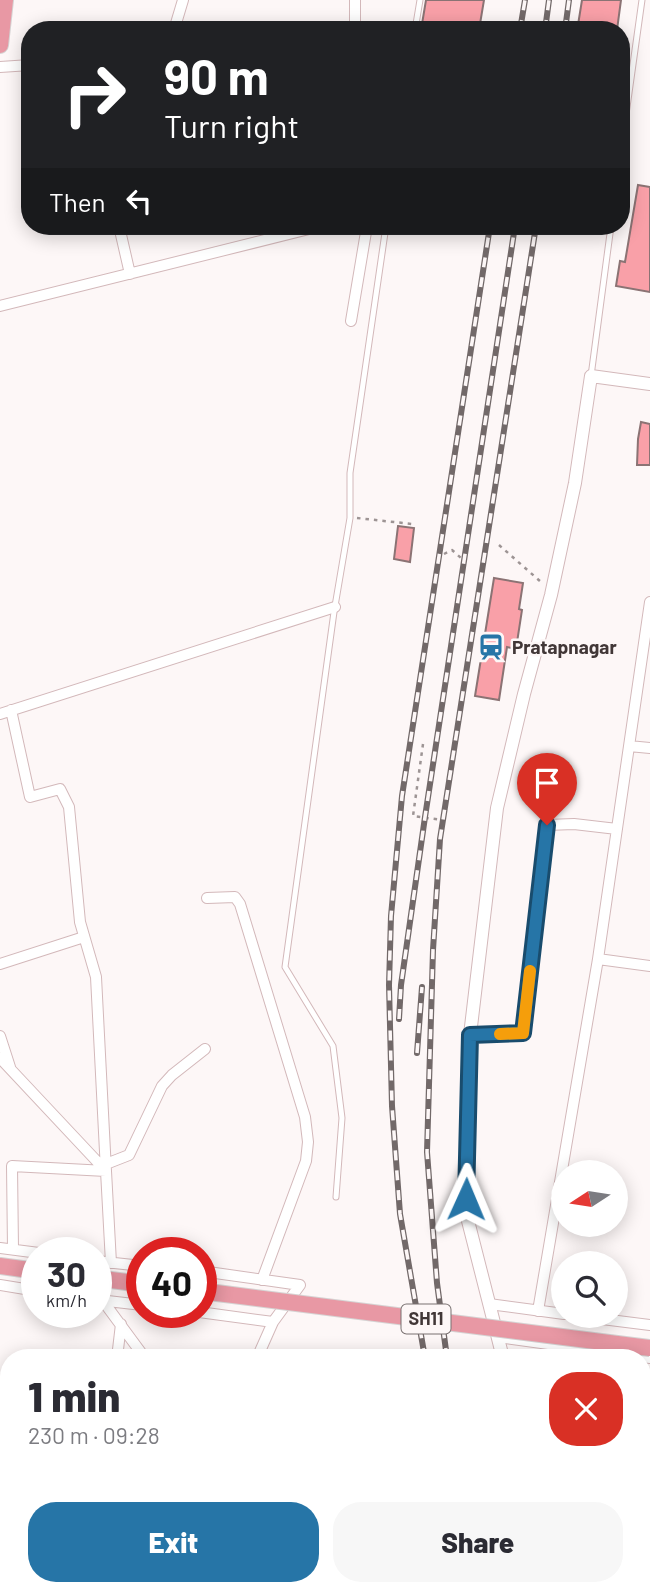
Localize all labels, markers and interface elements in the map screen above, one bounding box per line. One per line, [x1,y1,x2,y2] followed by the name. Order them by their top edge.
[164,46,269,105] text: 90 m
[49,49,140,140] icon: right
[164,106,299,144] text: Turn right
[120,182,158,220] icon: left
[49,186,106,217] text: Then
[476,632,506,662] station icon: Pratapnagar
[512,635,617,658] place label: Pratapnagar
[517,753,577,825] pin
[528,764,566,802] icon: arrive
[551,1160,628,1237] north arrow
[551,1160,628,1328] map controls
[429,1162,503,1236] position arrow
[126,1237,217,1328] speed limit sign: 40
[551,1251,628,1328] button: search
[47,1252,86,1294] text: 30
[46,1289,87,1311] text: km/h
[402,1304,450,1334] road number: SH11
[28,1370,120,1420] text: 1 min
[549,1372,623,1446] button: close
[28,1421,160,1449] text: 230 m · 09:28
[28,1502,319,1582] button: Exit
[333,1502,623,1582] button: Share

